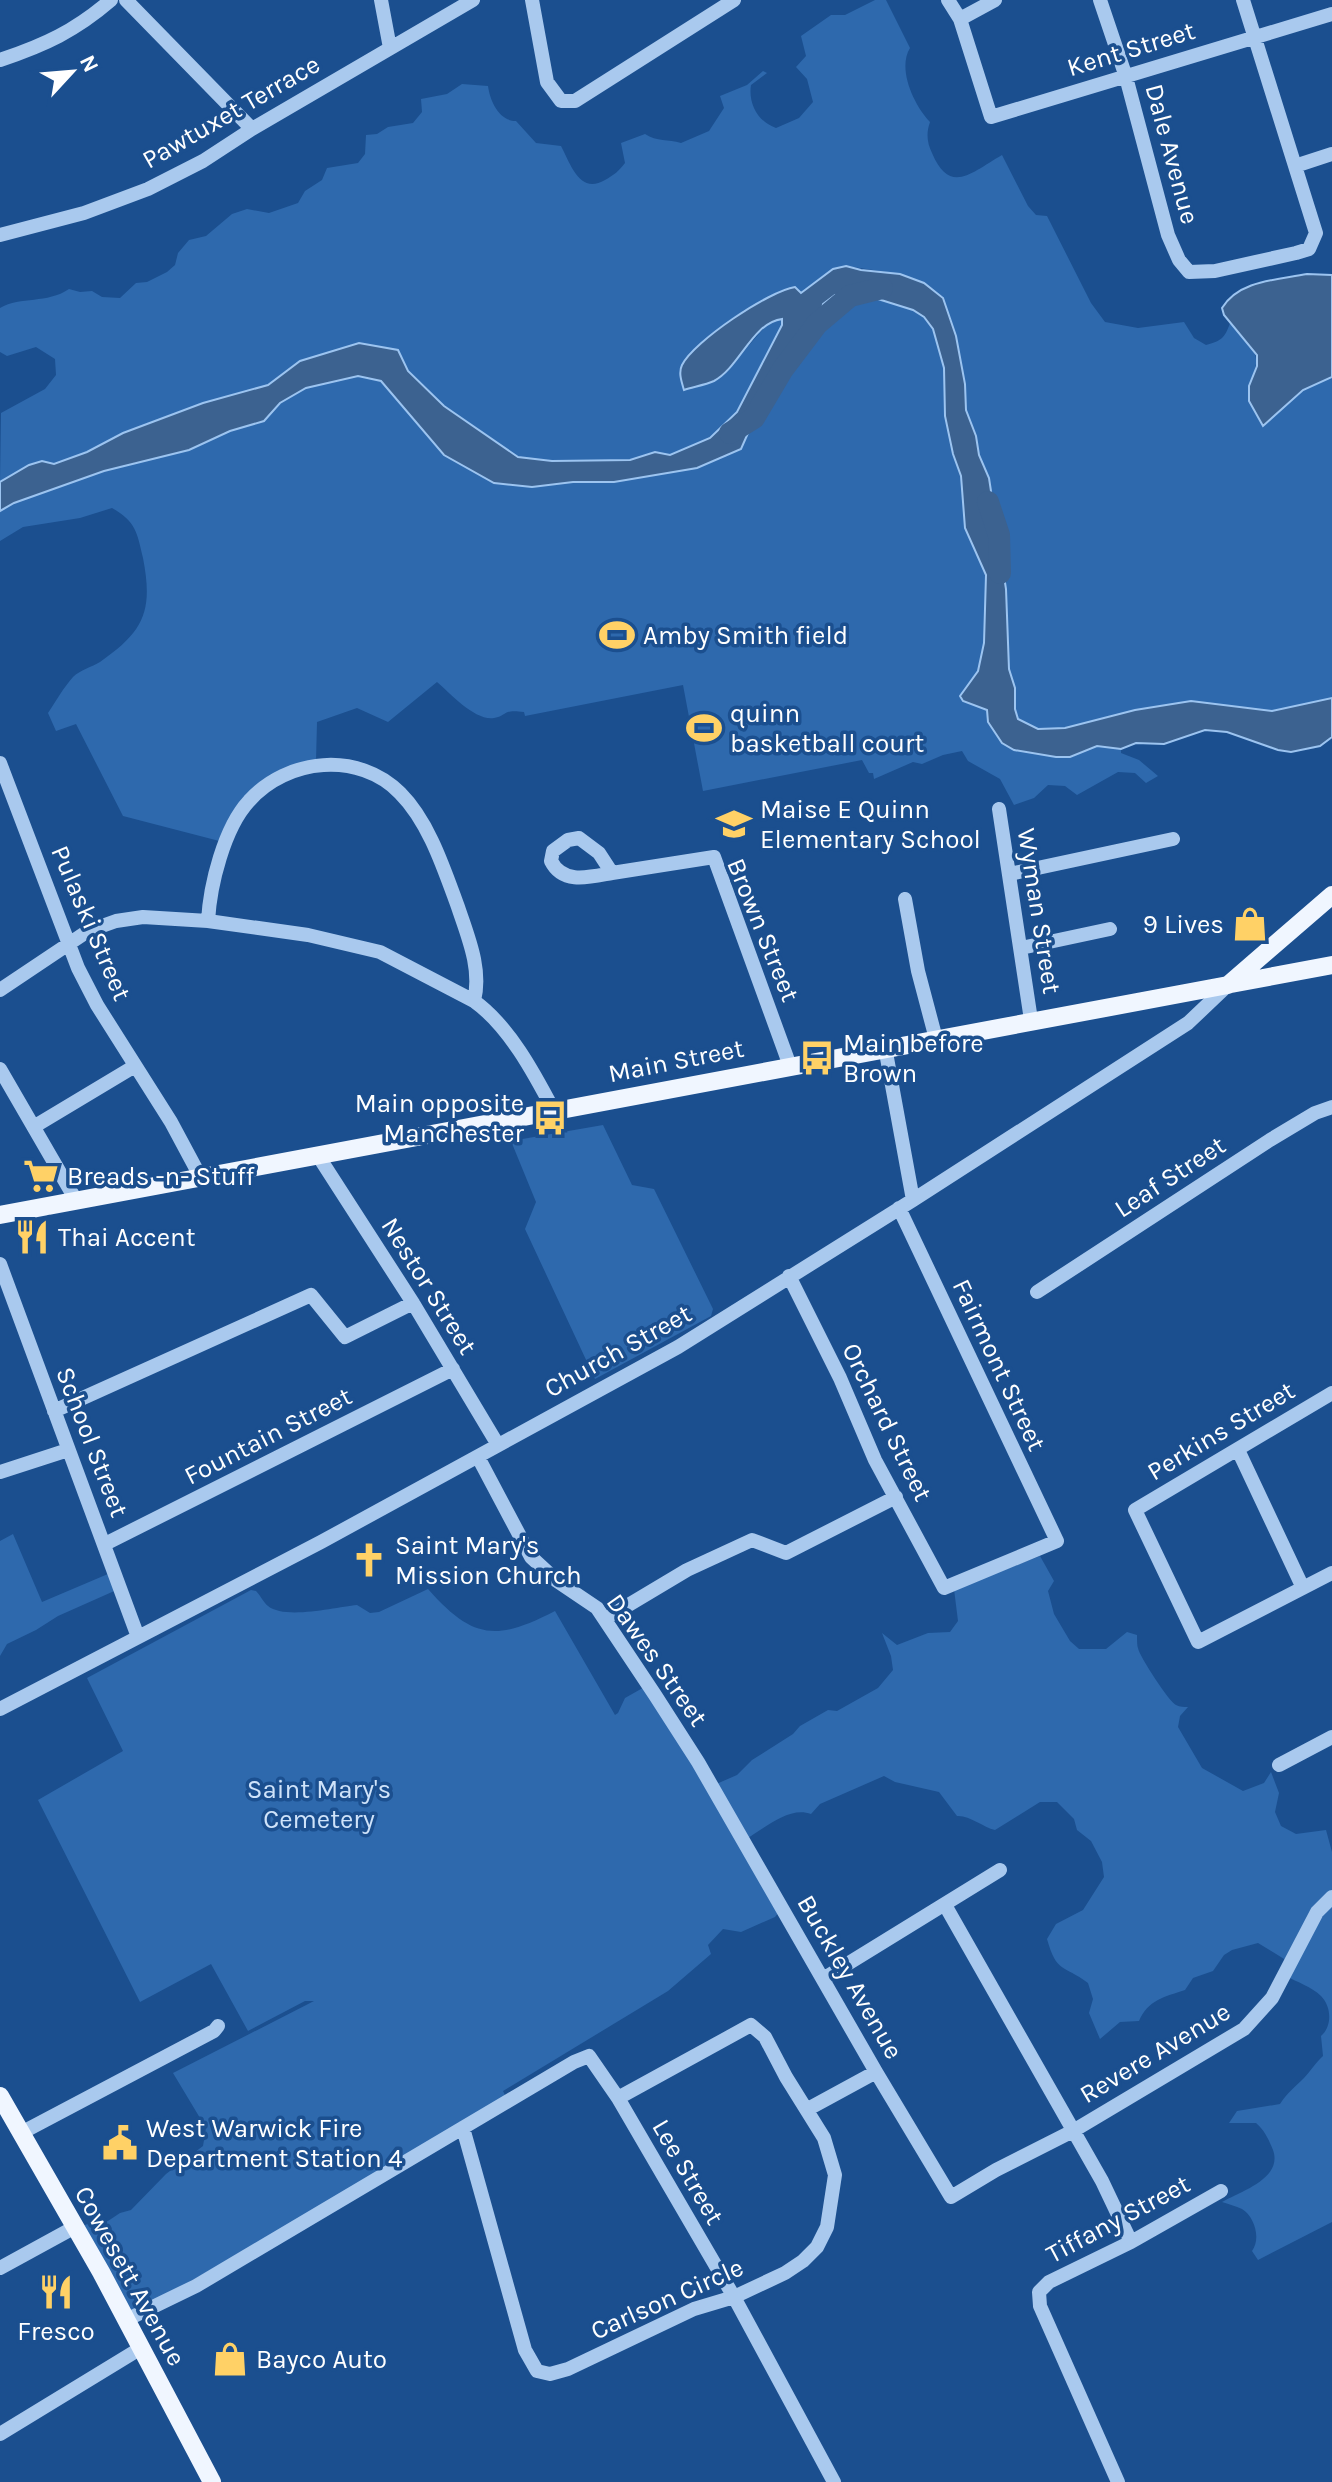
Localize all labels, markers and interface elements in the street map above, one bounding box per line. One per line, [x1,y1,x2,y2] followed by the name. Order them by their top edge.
[1063,15,1199,83] street label: Kent Street
[32,32,112,112] north arrow
[137,49,325,175] street label: Pawtuxet Terrace
[74,51,104,76] text: N
[1138,81,1206,227] street label: Dale Avenue
[598,616,636,654] sports icon: Amby Smith field
[643,620,848,651] place label: Amby Smith field
[730,698,924,759] place label: quinn basketball court
[685,709,723,747] sports icon: quinn basketball court
[760,794,981,855] place label: Maise E Quinn Elementary School
[715,805,753,843] school or university icon: Maise E Quinn Elementary School
[1011,826,1067,996] street label: Wyman Street
[44,841,138,1005] street label: Pulaski Street
[720,854,806,1006] street label: Brown Street
[1231,905,1269,943] shop icon: 9 Lives
[1143,909,1224,940] place label: 9 Lives
[843,1028,984,1089] place label: Main before Brown
[606,1033,747,1089] street label: Main Street
[798,1039,836,1077] bus stop icon: Main before Brown
[355,1088,525,1149] place label: Main opposite Manchester
[531,1099,569,1137] bus stop icon: Main opposite Manchester
[1109,1129,1232,1224] street label: Leaf Street
[22,1157,60,1195] supermarket icon: Breads -n- Stuff
[67,1161,256,1192] place label: Breads -n- Stuff
[375,1212,484,1360] street label: Nestor Street
[13,1218,51,1256] restaurant icon: Thai Accent
[58,1222,196,1253] place label: Thai Accent
[946,1274,1052,1456] street label: Fairmont Street
[539,1298,697,1404] street label: Church Street
[835,1338,939,1506] street label: Orchard Street
[49,1363,135,1522] street label: School Street
[1142,1375,1301,1487] street label: Perkins Street
[179,1380,357,1491] street label: Fountain Street
[395,1530,582,1591] place label: Saint Mary's Mission Church
[350,1541,388,1579] church icon: Saint Mary's Mission Church
[600,1588,714,1733] street label: Dawes Street
[247,1774,391,1835] park label: Saint Mary's Cemetery
[790,1889,910,2065] street label: Buckley Avenue
[1074,1996,1236,2110] street label: Revere Avenue
[146,2113,402,2174] place label: West Warwick Fire Department Station 4
[645,2114,731,2230] street label: Lee Street
[101,2124,139,2162] public building icon: West Warwick Fire Department Station 4
[1041,2168,1195,2270] street label: Tiffany Street
[68,2181,192,2371] street label: Cowesett Avenue
[586,2252,748,2346] street label: Carlson Circle
[37,2273,75,2311] restaurant icon: Fresco
[17,2316,95,2347] place label: Fresco
[211,2340,249,2378] shop icon: Bayco Auto
[256,2344,387,2375] place label: Bayco Auto

